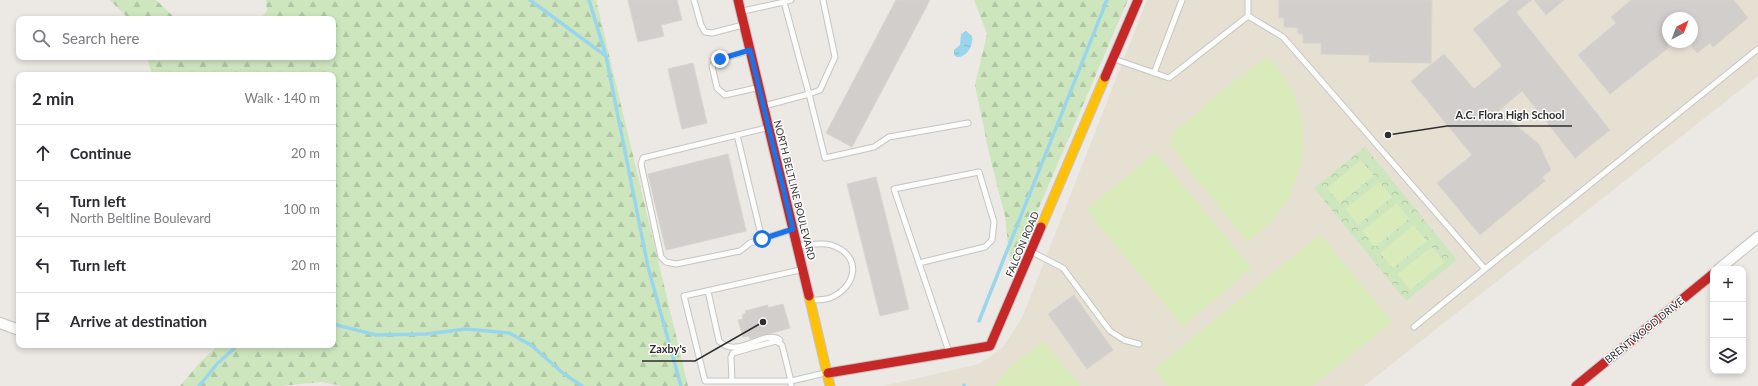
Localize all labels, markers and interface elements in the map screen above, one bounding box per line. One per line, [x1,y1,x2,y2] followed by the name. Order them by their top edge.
[1662,12,1698,48] north arrow
[16,16,336,60] search box
[30,27,52,49] icon: search
[62,29,139,47] text: Search here
[711,50,729,68] route end
[32,88,74,109] text: 2 min
[244,90,320,106] text: Walk · 140 m
[1447,103,1572,126] callout: A.C. Flora High School
[1455,108,1565,121] text: A.C. Flora High School
[772,119,818,262] street label: NORTH BELTLINE BOULEVARD
[32,142,54,164] icon: ahead
[70,144,131,162] text: Continue
[291,145,320,161] text: 20 m
[70,192,126,210] text: Turn left
[32,198,54,220] icon: left
[283,201,320,217] text: 100 m
[1003,209,1041,278] street label: FALCON ROAD
[70,210,211,226] text: North Beltline Boulevard
[753,230,771,248] route start
[32,254,54,276] icon: left
[70,256,126,274] text: Turn left
[291,257,320,273] text: 20 m
[1710,266,1746,374] map controls
[1710,266,1746,302] button: +
[1602,294,1686,365] street label: BRENTWOOD DRIVE
[1710,302,1746,338] button: −
[32,310,54,332] icon: arrive
[70,312,207,330] text: Arrive at destination
[642,338,695,361] callout: Zaxby's
[1710,338,1746,374] button: layers
[650,342,687,355] text: Zaxby's

